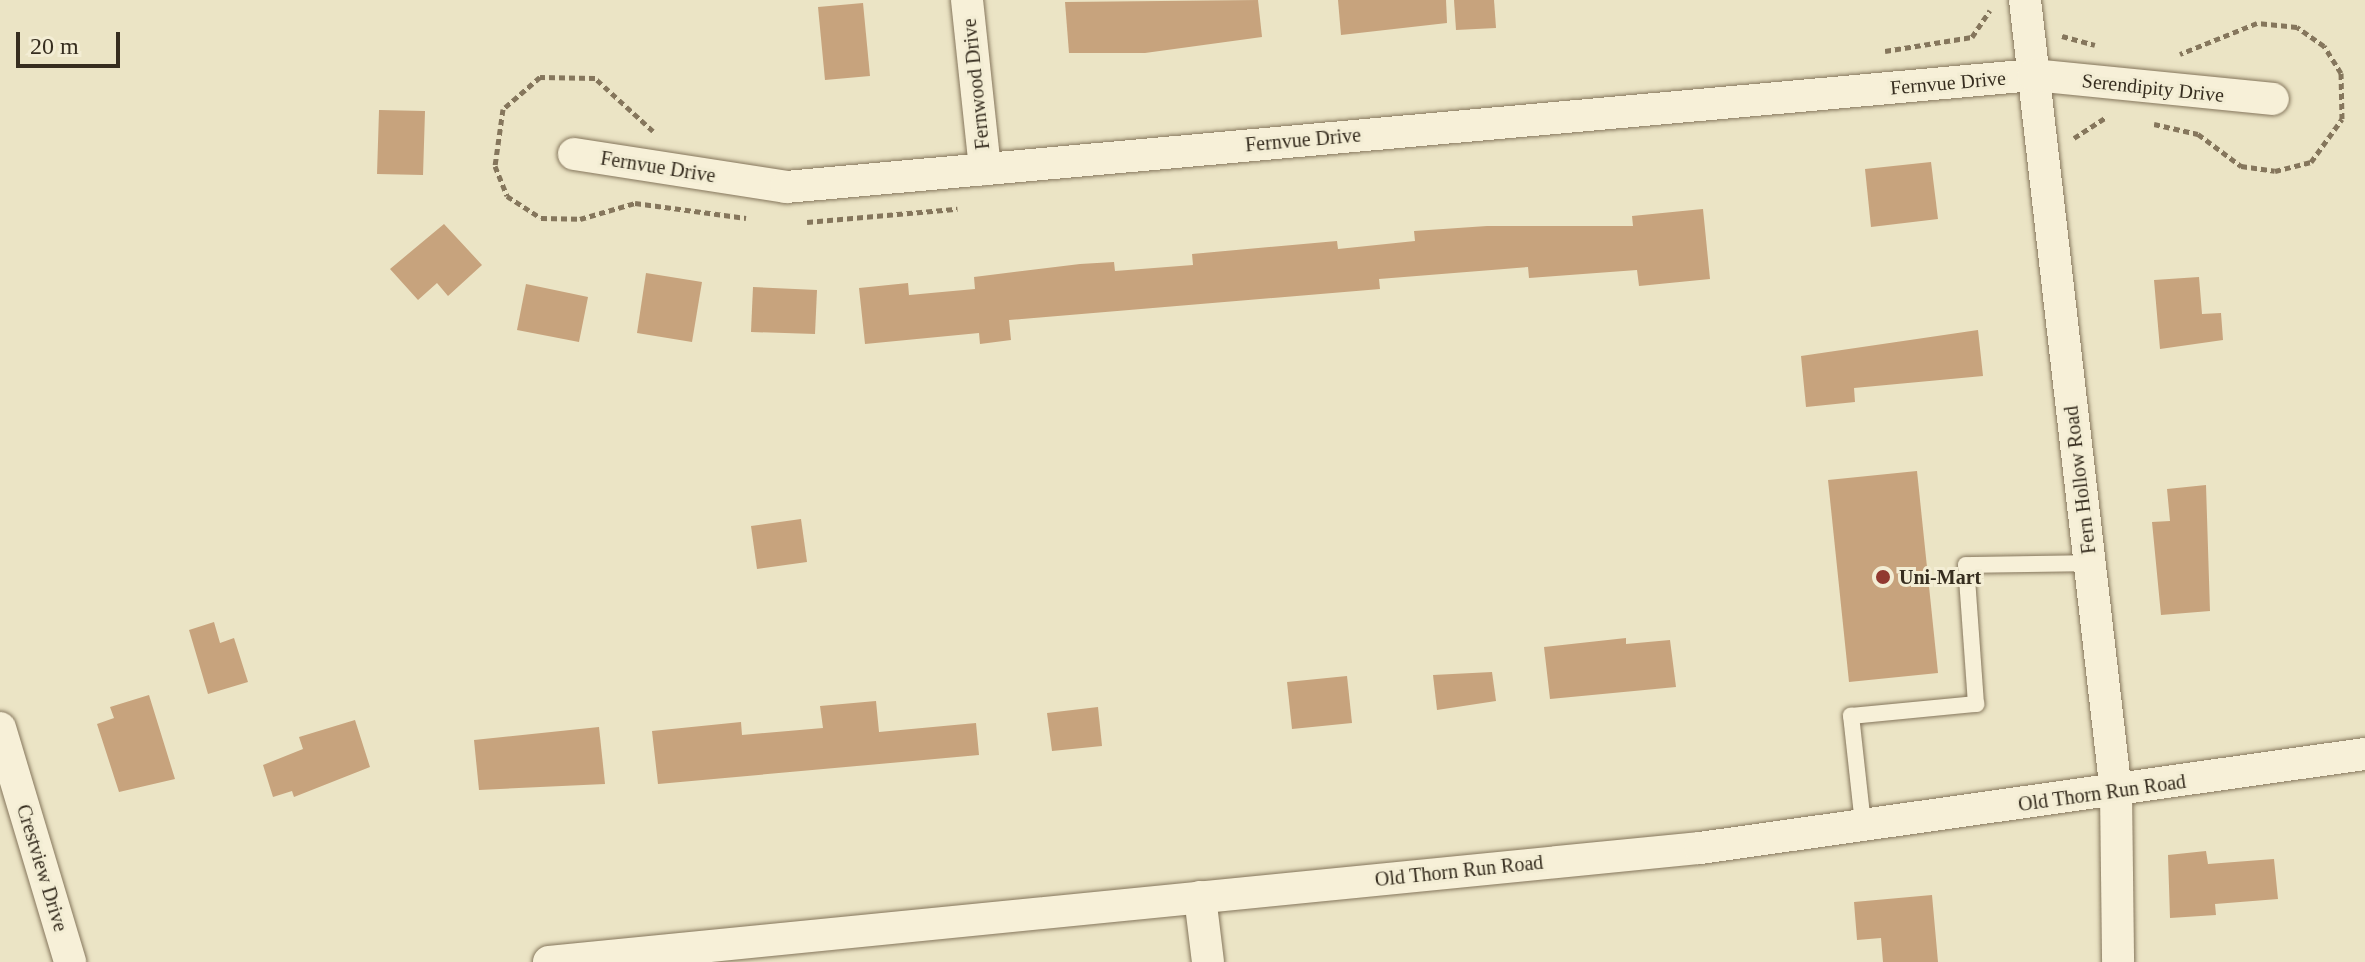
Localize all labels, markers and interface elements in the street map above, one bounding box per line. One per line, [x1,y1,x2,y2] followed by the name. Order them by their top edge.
[20,16,124,66] scale bar
[957,17,995,151] street label: Fernwood Drive
[30,33,79,59] text: 20 m
[1889,66,2007,100] street label: Fernvue Drive
[2081,69,2225,107] street label: Serendipity Drive
[1244,123,1362,157] street label: Fernvue Drive
[599,146,717,188] street label: Fernvue Drive
[2059,405,2101,555] street label: Fern Hollow Road
[1899,565,1981,589] place label: Uni-Mart
[1874,568,1892,586] marker: Uni-Mart
[2016,769,2188,817] street label: Old Thorn Run Road
[11,802,73,934] street label: Crestview Drive
[1373,850,1545,892] street label: Old Thorn Run Road

